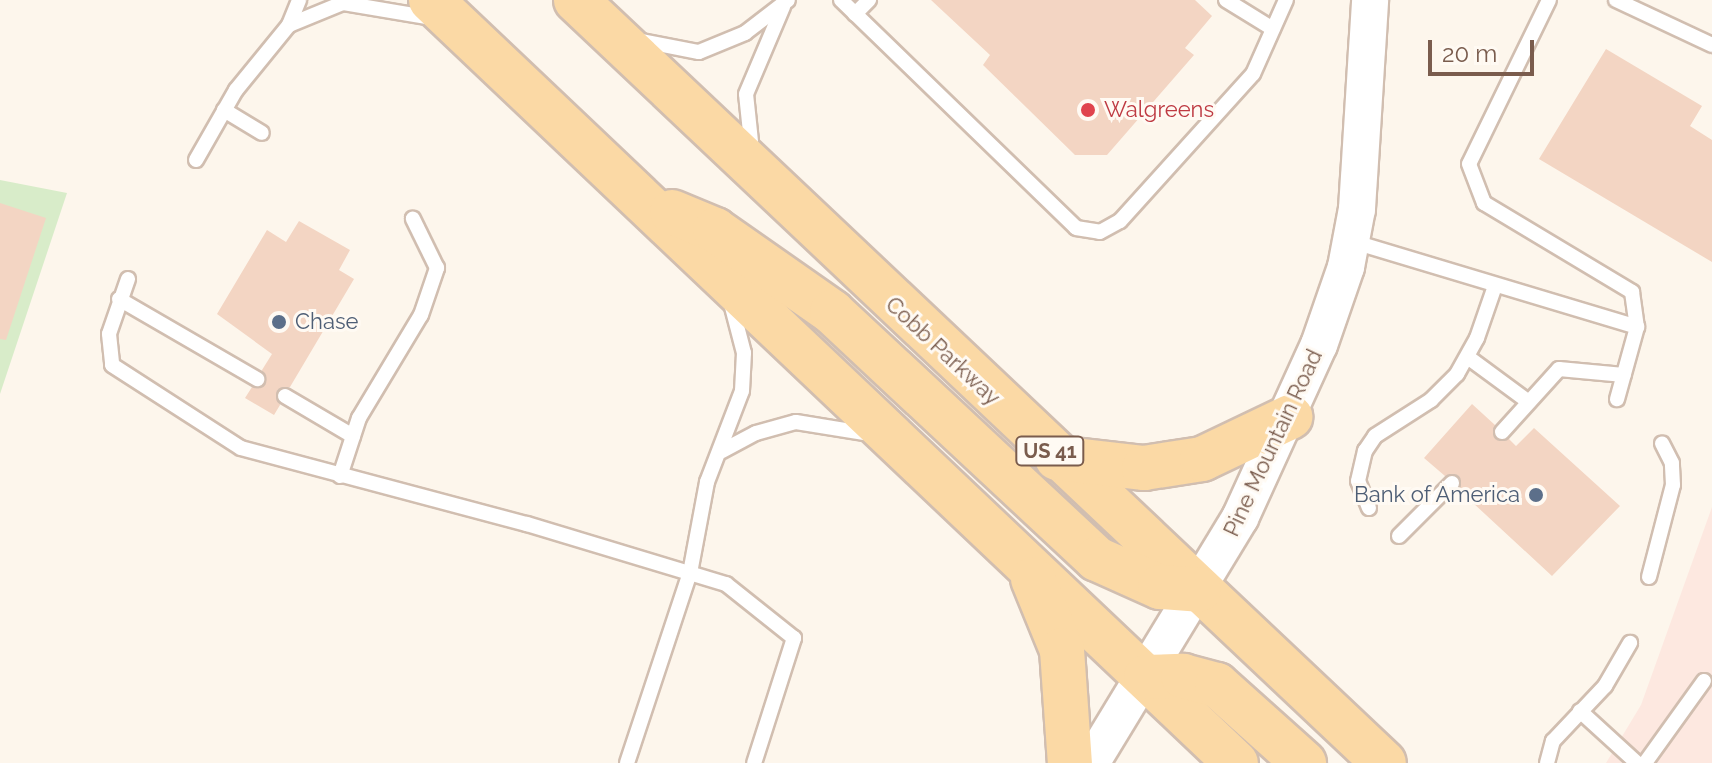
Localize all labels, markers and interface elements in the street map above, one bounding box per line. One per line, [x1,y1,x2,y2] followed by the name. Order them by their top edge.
[1432,24,1538,74] scale bar
[1442,39,1497,68] text: 20 m
[1104,97,1214,123] place label: Walgreens
[1079,101,1097,119] marker: Walgreens
[880,291,1006,411] street label: Cobb Parkway
[295,309,358,335] place label: Chase
[270,313,288,331] marker: Chase
[1218,345,1328,541] street label: Pine Mountain Road
[1014,435,1086,467] road number: US 41
[1353,482,1520,508] place label: Bank of America
[1527,486,1545,504] marker: Bank of America

